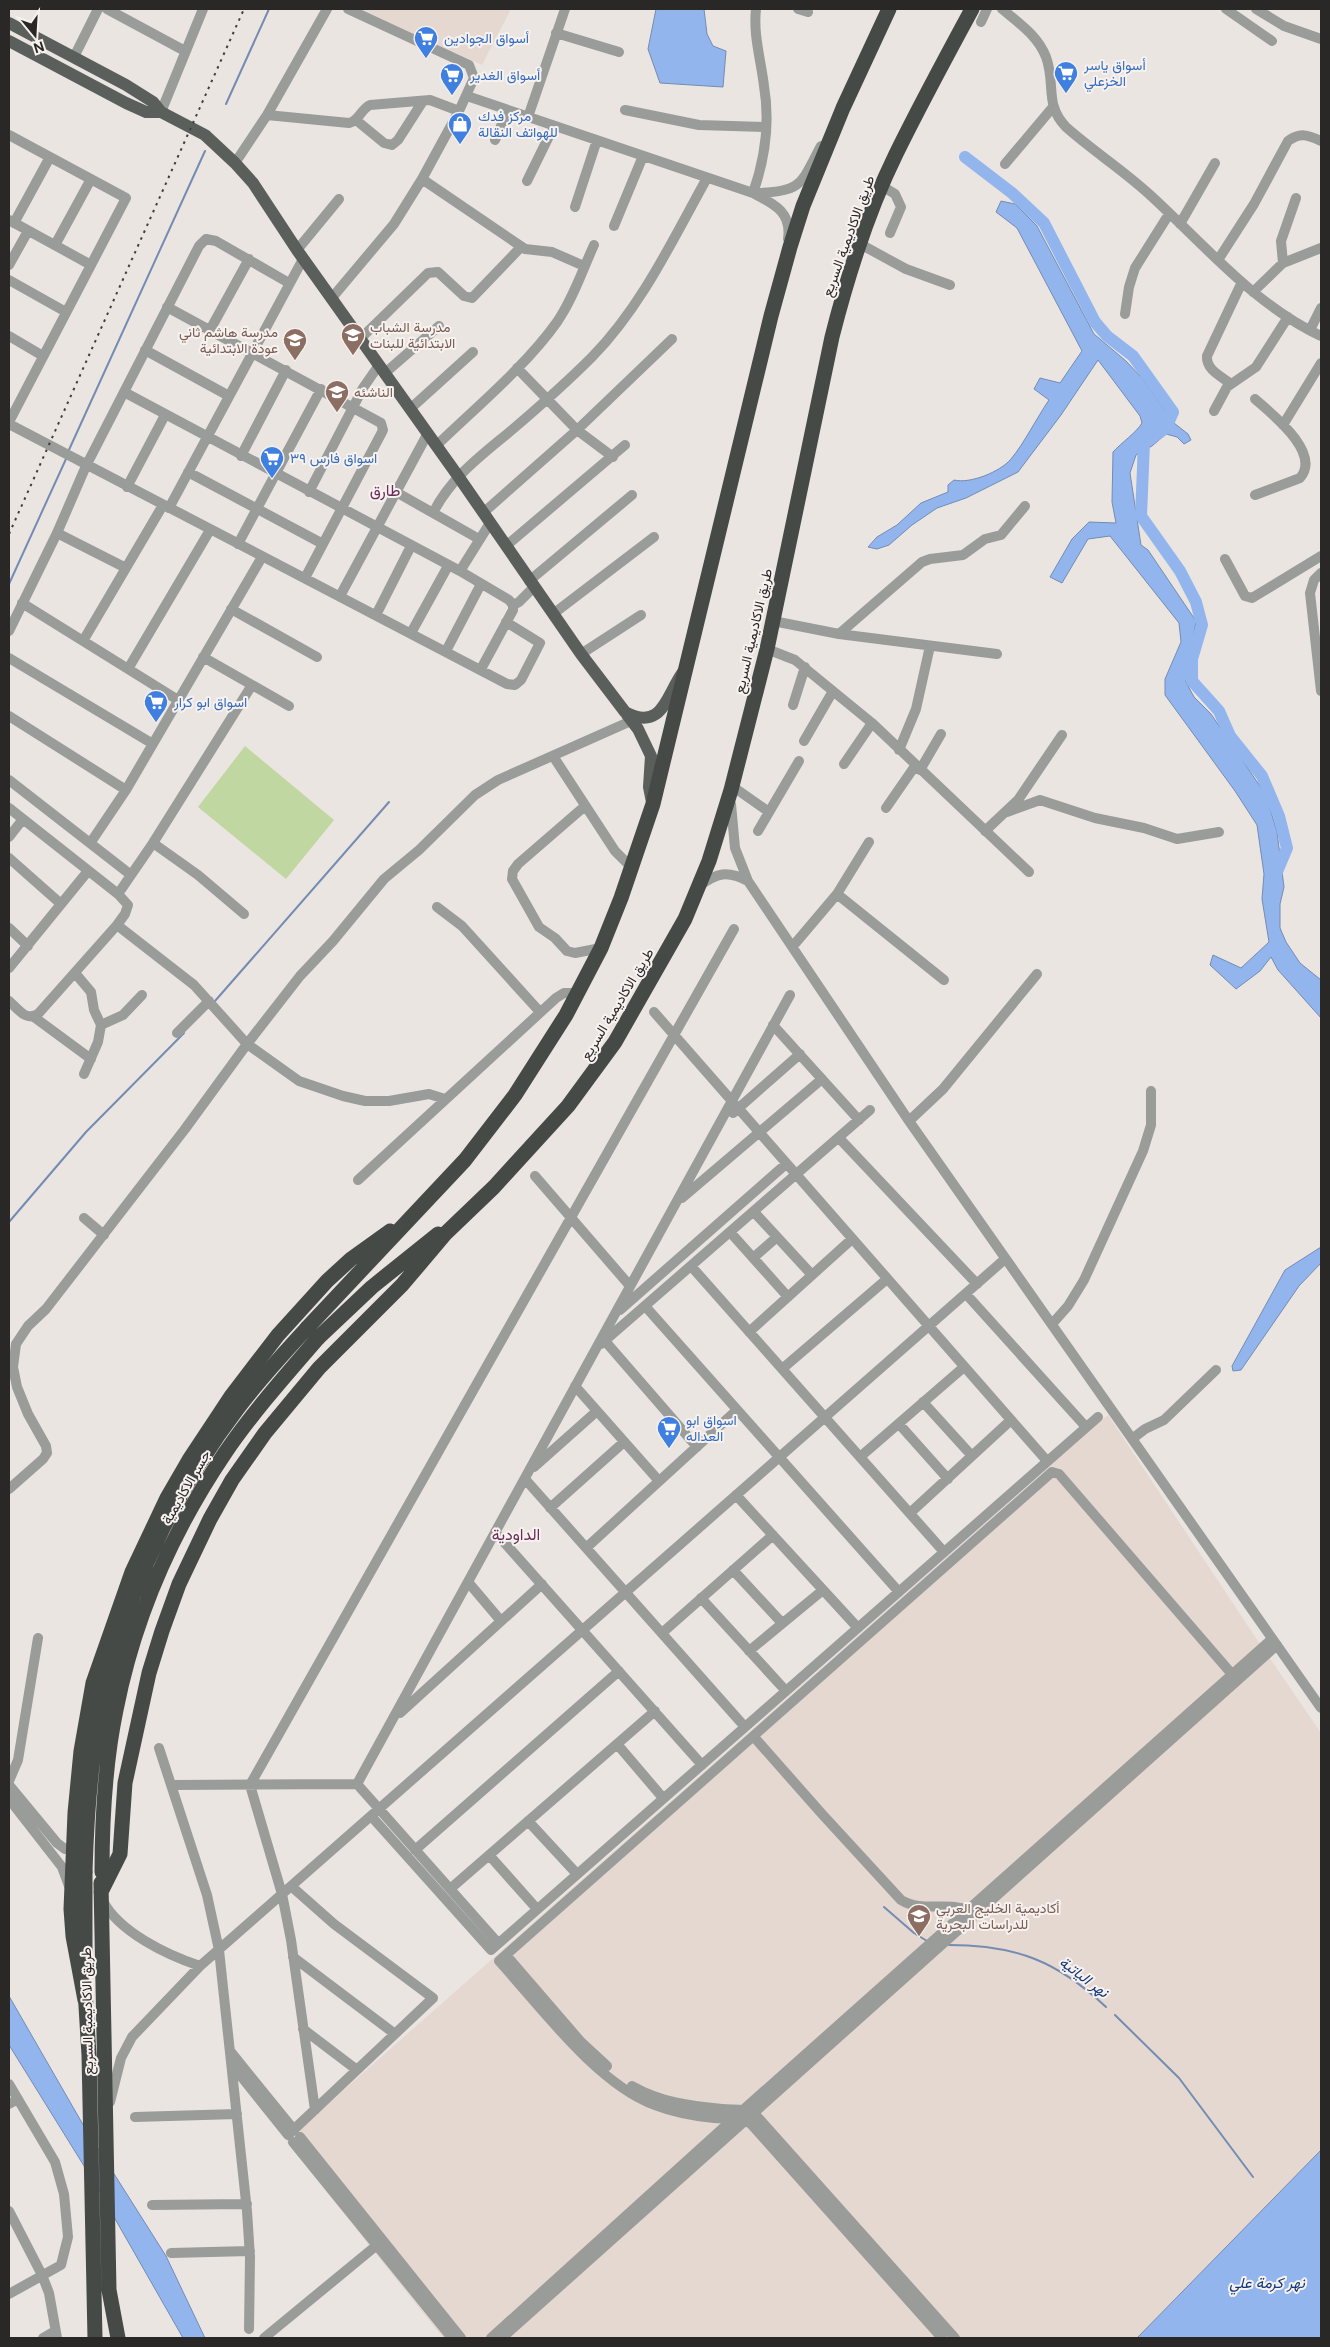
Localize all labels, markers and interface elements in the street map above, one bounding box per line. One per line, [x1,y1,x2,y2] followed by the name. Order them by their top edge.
[10,10,60,60] north arrow
[413,25,439,59] supermarket icon: أسواق الجوادين
[444,29,529,47] place label: أسواق الجوادين
[31,37,47,58] text: N
[1083,56,1146,93] place label: أسواق ياسر الخزعلي
[1053,60,1079,94] supermarket icon: أسواق ياسر الخزعلي
[439,62,465,96] supermarket icon: أسواق الغدير
[469,66,540,84] place label: أسواق الغدير
[478,107,558,141] place label: مركز فدك للهواتف النقالة
[447,111,473,145] shop icon: مركز فدك للهواتف النقالة
[818,173,880,300] street label: طريق الاكاديمية السريع
[370,318,455,352] place label: مدرسة الشباب الابتدائية للبنات
[340,322,366,356] school or university icon: مدرسة الشباب الابتدائية للبنات
[179,323,278,357] place label: مدرسة هاشم ثاني عودة الابتدائية
[282,327,308,361] school or university icon: مدرسة هاشم ثاني عودة الابتدائية
[324,379,350,413] school or university icon: الناشئه
[354,383,393,401] place label: الناشئه
[259,445,285,479] supermarket icon: اسواق فارس ٣٩
[290,449,377,467] place label: اسواق فارس ٣٩
[370,480,400,501] district label: طارق
[730,567,778,696] street label: طريق الاكاديمية السريع
[143,689,169,723] supermarket icon: اسواق ابو كرار
[173,693,247,711] place label: اسواق ابو كرار
[576,945,659,1064] street label: طريق الاكاديمية السريع
[686,1411,737,1445] place label: اسواق ابو العداله
[656,1415,682,1449] supermarket icon: اسواق ابو العداله
[157,1447,215,1527] street label: جسر الاكاديمية
[492,1524,540,1545] district label: الداودية
[936,1899,1060,1933] place label: أكاديمية الخليج العربي للدراسات البحرية
[906,1903,932,1937] school or university icon: أكاديمية الخليج العربي للدراسات البحرية
[77,1947,99,2075] street label: طريق الاكاديمية السريع
[1055,1952,1113,2002] water label: نهر الياتية
[1229,2273,1305,2295] water label: نهر كرمة علي

